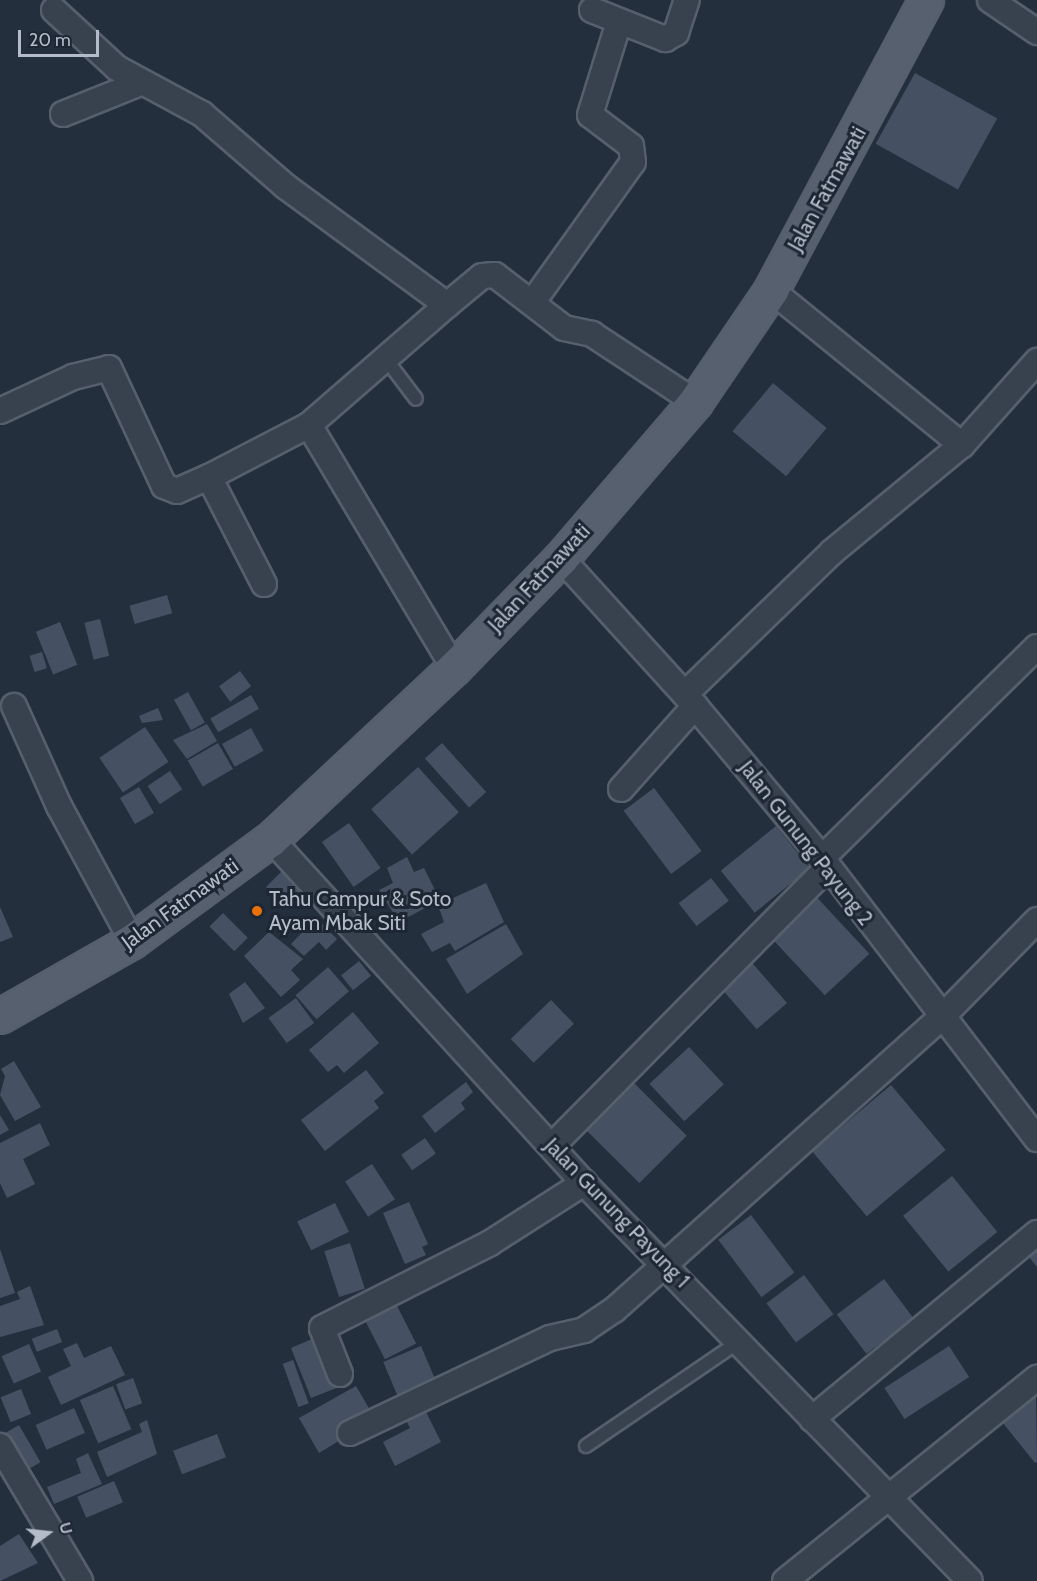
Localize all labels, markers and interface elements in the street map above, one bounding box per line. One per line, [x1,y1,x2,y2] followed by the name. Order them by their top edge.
[21,18,102,56] scale bar
[29,29,71,51] text: 20 m
[782,122,872,256] street label: Jalan Fatmawati
[483,519,595,637] street label: Jalan Fatmawati
[734,756,878,930] street label: Jalan Gunung Payung 2
[117,853,243,955] street label: Jalan Fatmawati
[269,886,451,936] place label: Tahu Campur & Soto Ayam Mbak Siti
[250,904,264,918] marker: Tahu Campur & Soto Ayam Mbak Siti
[539,1133,695,1293] street label: Jalan Gunung Payung 1
[18,1503,78,1563] north arrow
[55,1520,77,1536] text: U

